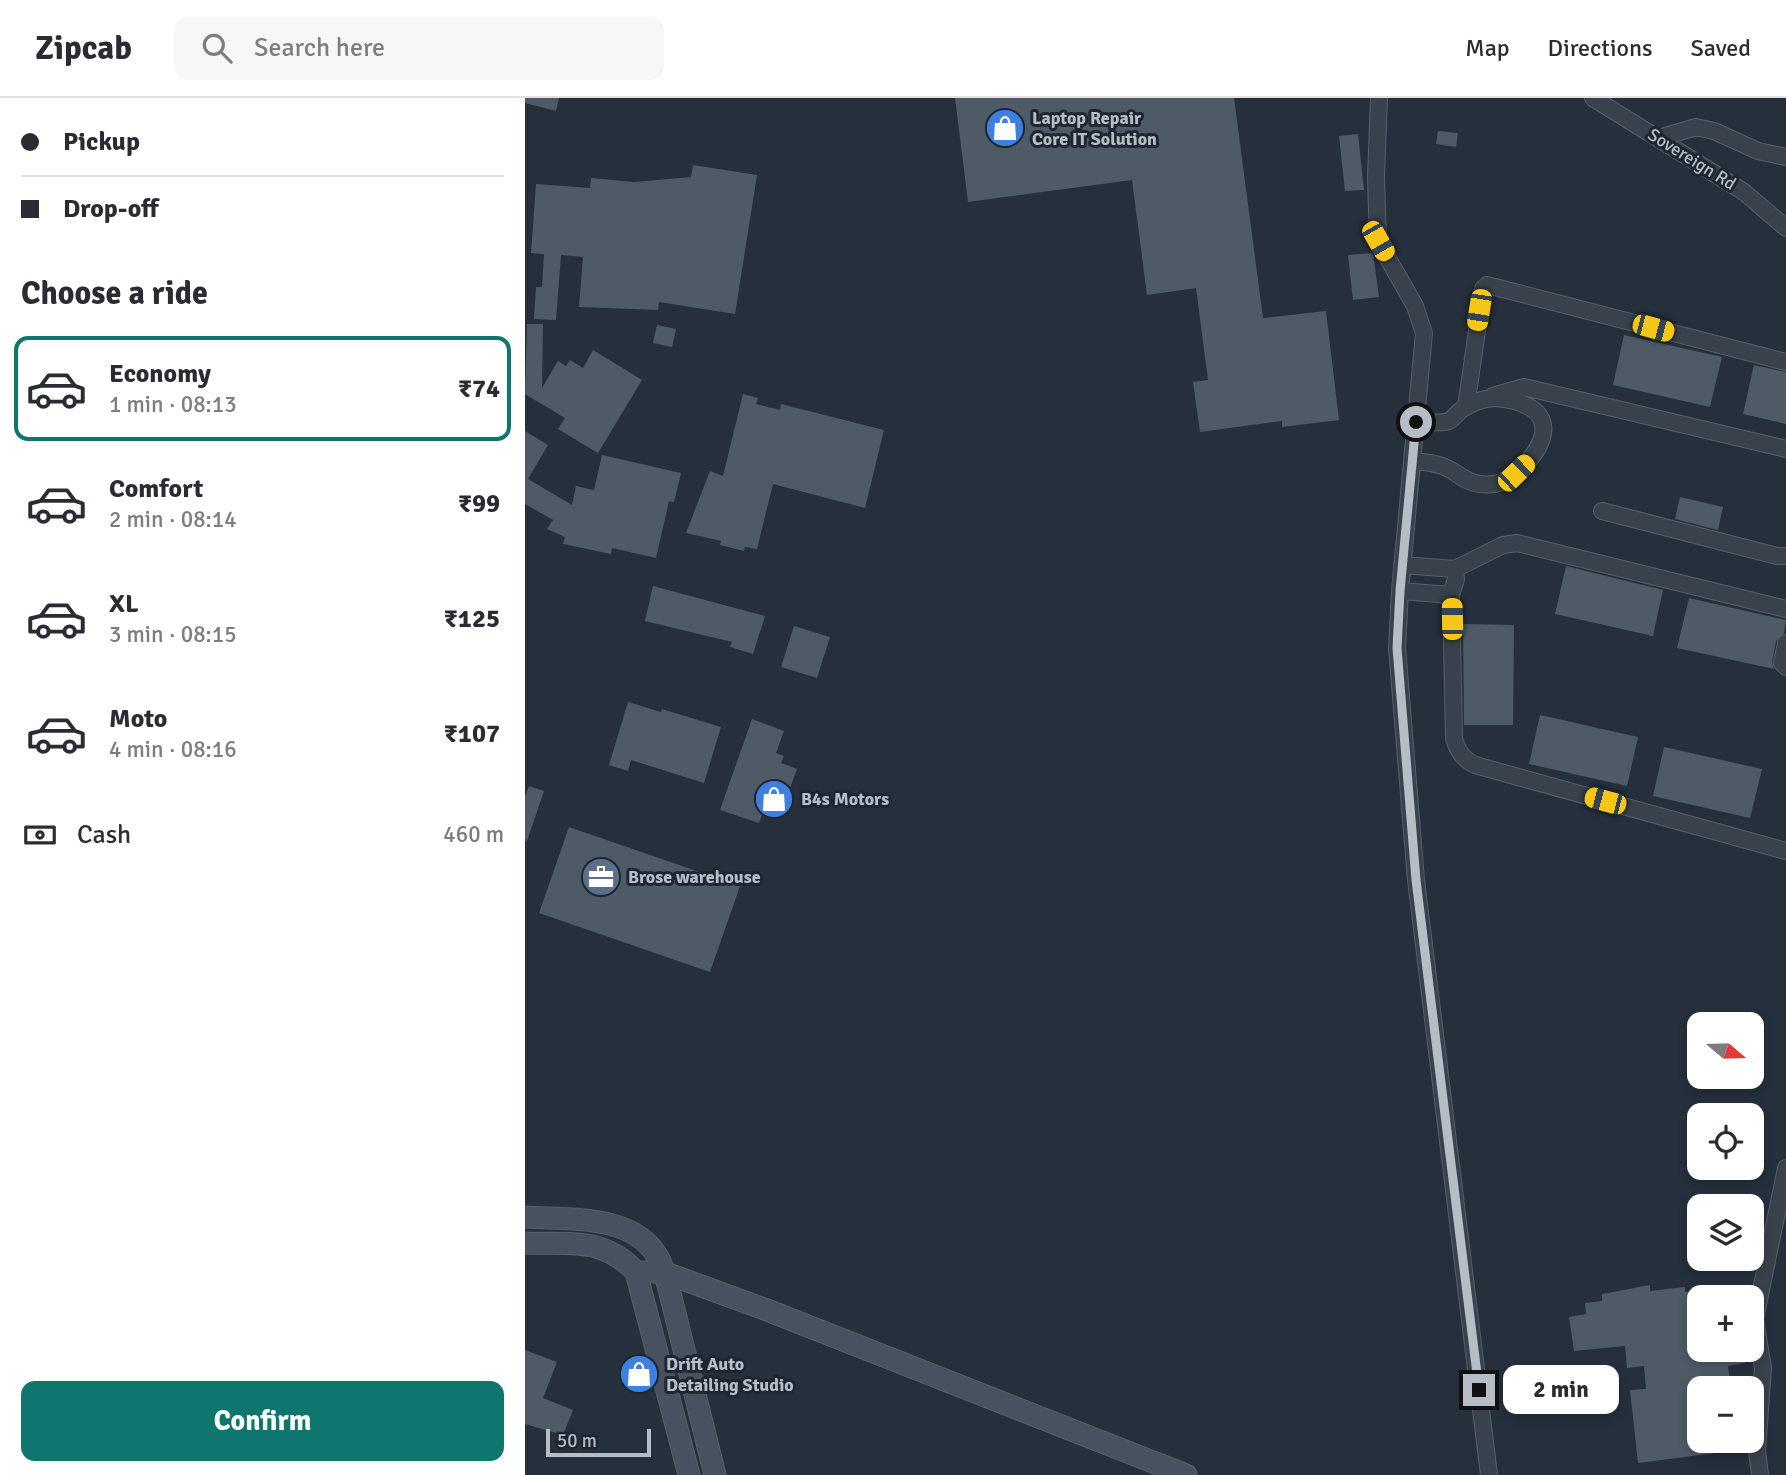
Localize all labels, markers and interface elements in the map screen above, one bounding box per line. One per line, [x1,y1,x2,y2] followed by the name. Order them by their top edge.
[174,17,664,80] search box
[35,28,132,69] text: Zipcab
[198,29,236,67] icon: search
[254,32,385,64] text: Search here
[1465,33,1510,63] text: Map
[1548,33,1653,63] text: Directions
[1691,33,1751,63] text: Saved
[984,107,1026,149] shop icon: Laptop Repair Core IT Solution
[1032,107,1157,150] place label: Laptop Repair Core IT Solution
[1644,123,1740,195] street label: Sovereign Rd
[63,126,140,158] text: Pickup
[63,193,159,225] text: Drop-off
[1359,218,1398,264] car
[21,274,208,313] text: Choose a ride
[1466,288,1493,332] car
[1630,312,1677,344] car
[25,357,88,420] icon: car
[109,358,211,390] text: Economy
[458,373,500,405] text: ₹74
[109,390,237,419] text: 1 min · 08:13
[1400,406,1432,438] route start
[1494,451,1539,495] car
[25,472,88,535] icon: car
[109,473,203,505] text: Comfort
[458,488,500,520] text: ₹99
[109,505,237,534] text: 2 min · 08:14
[25,587,88,650] icon: car
[109,588,139,620] text: XL
[1442,598,1463,640] car
[444,603,500,635] text: ₹125
[109,620,237,649] text: 3 min · 08:15
[25,702,88,765] icon: car
[109,703,167,735] text: Moto
[444,718,500,750] text: ₹107
[109,735,237,764] text: 4 min · 08:16
[753,778,795,820] shop icon: B4s Motors
[1582,785,1629,817] car
[801,788,889,810] place label: B4s Motors
[21,816,59,854] icon: cash
[77,819,131,851] text: Cash
[443,820,504,849] text: 460 m
[580,856,622,898] office icon: Brose warehouse
[628,866,761,888] place label: Brose warehouse
[1687,1012,1764,1088] north arrow
[1687,1012,1764,1453] map controls
[1687,1103,1764,1180] button: locate
[1687,1194,1764,1271] button: layers
[1687,1285,1764,1362] button: +
[618,1353,660,1395] shop icon: Drift Auto Detailing Studio
[666,1353,794,1396] place label: Drift Auto Detailing Studio
[1503,1366,1619,1414] callout: 2 min
[1463,1374,1495,1406] route end
[1533,1375,1589,1404] text: 2 min
[1687,1376,1764,1453] button: −
[21,1381,504,1461] button: Confirm
[546,1426,651,1458] scale bar
[557,1429,597,1453] text: 50 m

